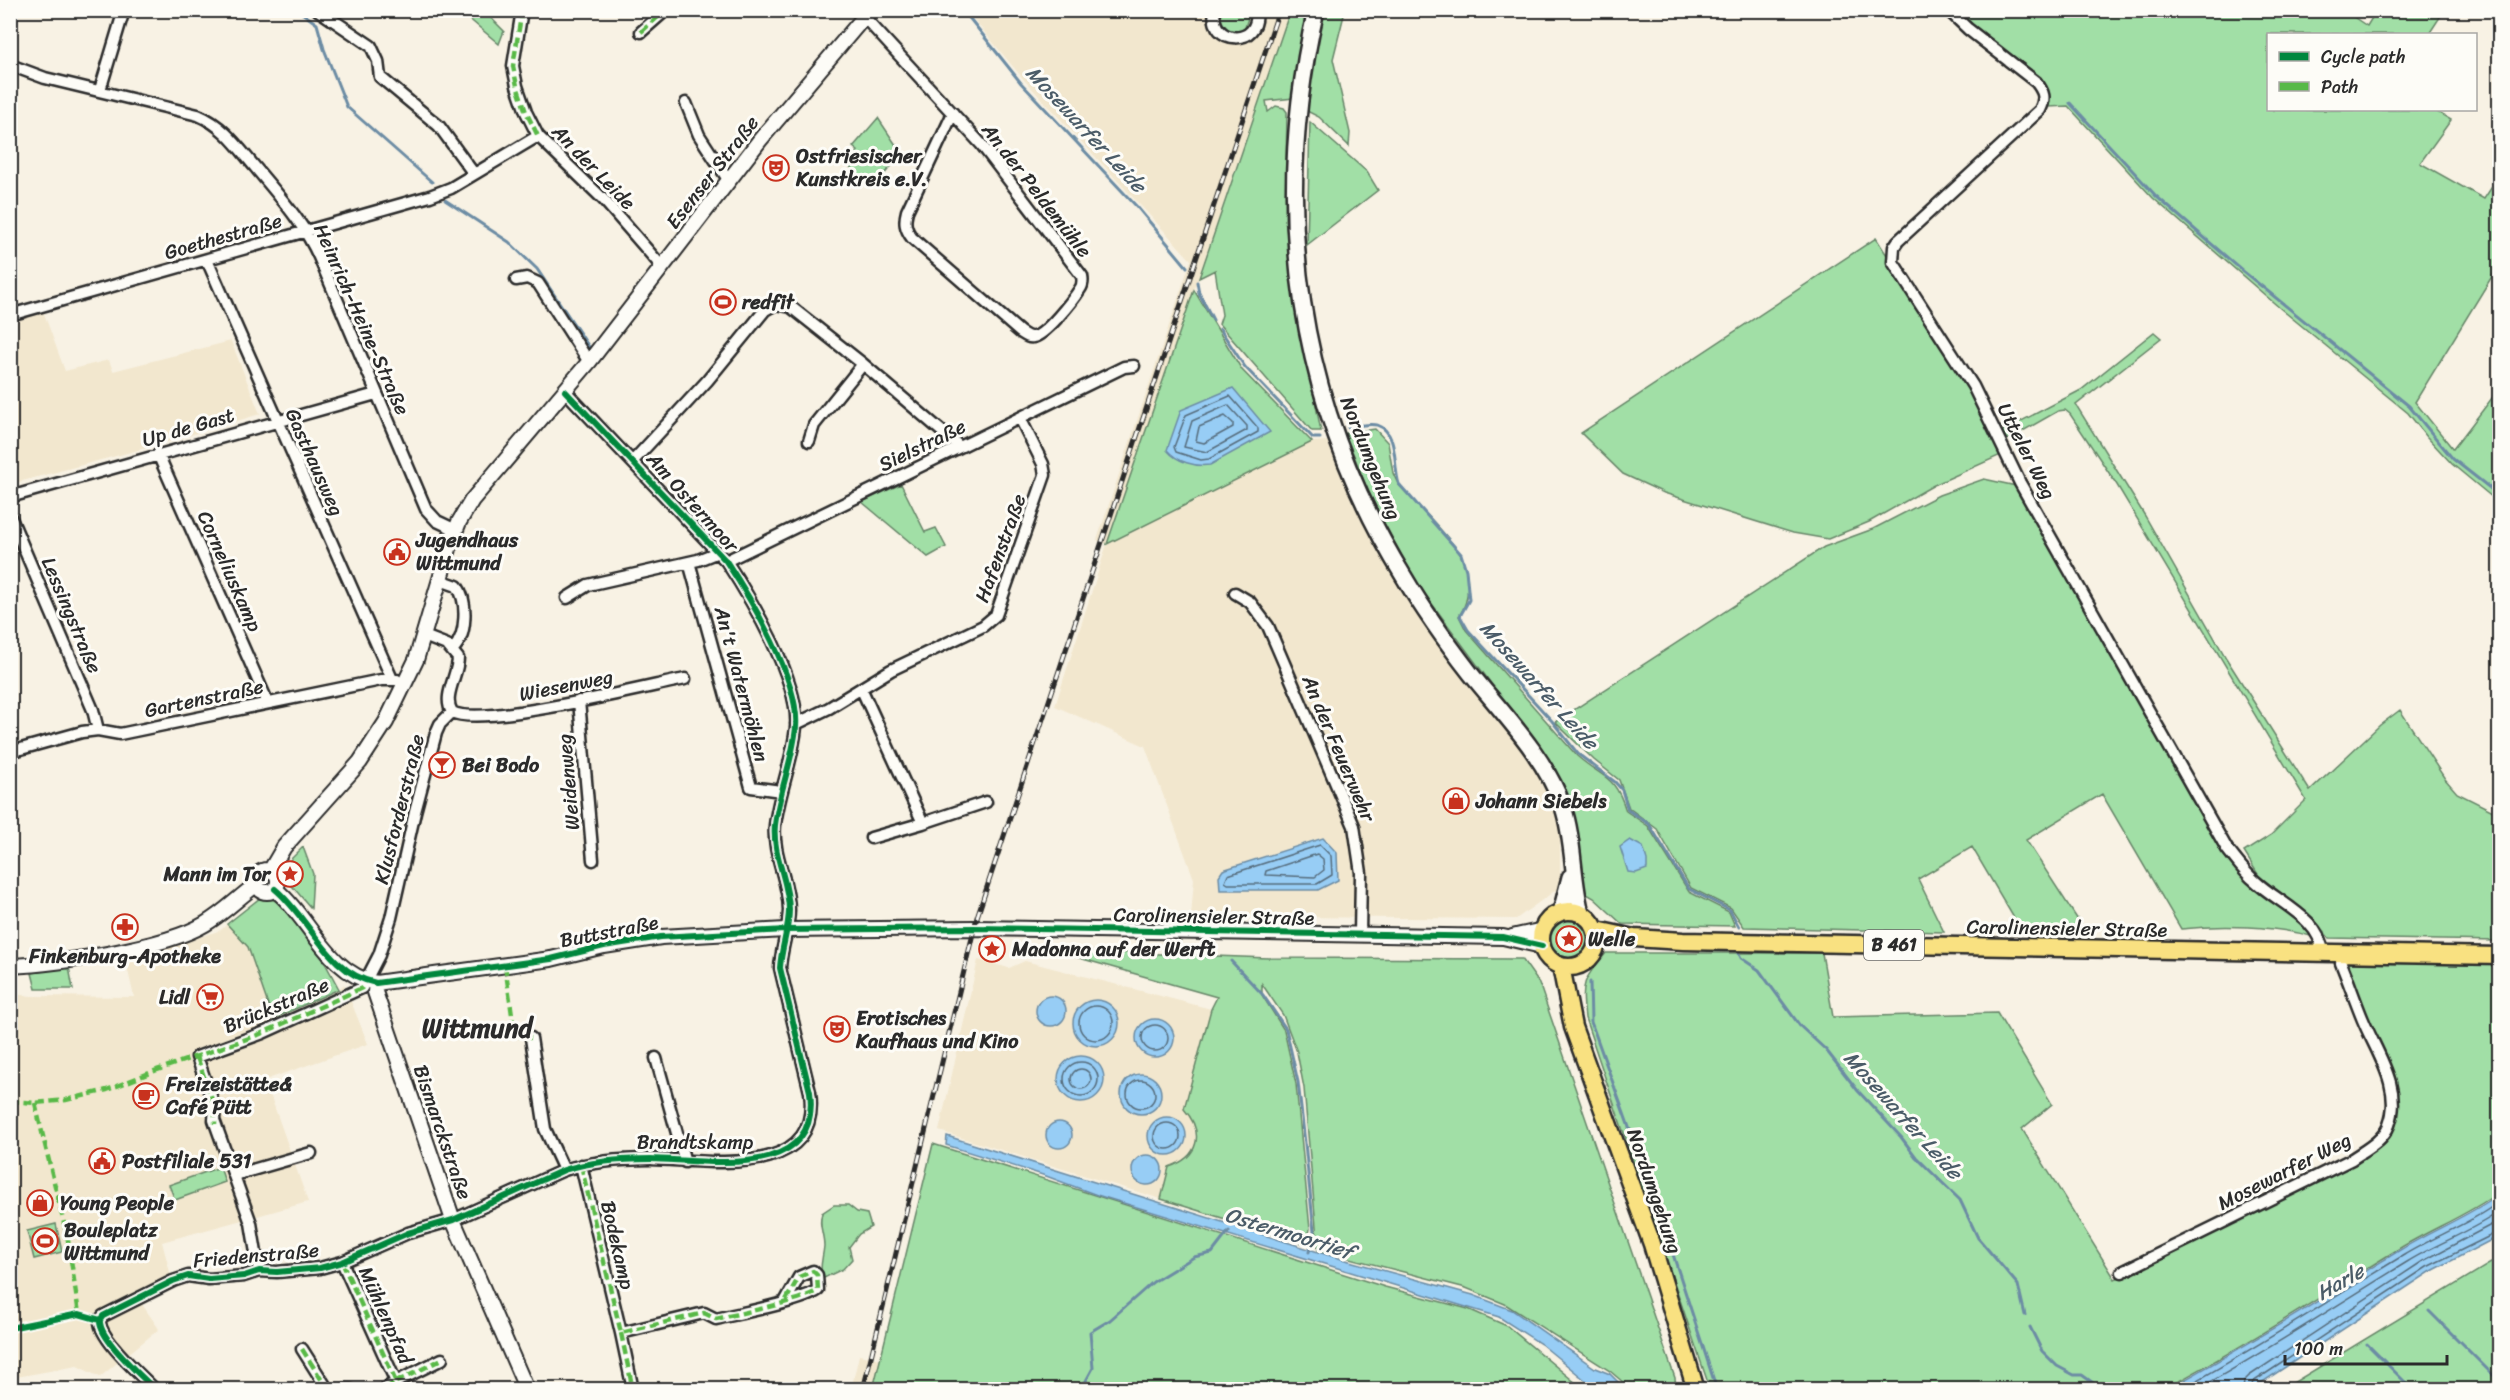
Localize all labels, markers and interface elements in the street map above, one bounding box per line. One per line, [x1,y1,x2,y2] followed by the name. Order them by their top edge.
[2267,33,2477,111] legend
[2321,41,2405,73] text: Cycle path
[1016,56,1157,204] water label: Mosewarfer Leide
[2321,71,2358,103] text: Path
[656,108,768,237] street label: Esenser Straße
[972,114,1101,266] street label: An der Peldemühle
[542,115,644,219] street label: An der Leide
[795,139,927,197] place label: Ostfriesischer Kunstkreis e.V.
[761,153,791,183] theatre icon: Ostfriesischer Kunstkreis e.V.
[160,203,286,270] street label: Goethestraße
[303,218,420,421] street label: Heinrich-Heine-Straße
[741,285,796,320] place label: redfit
[708,287,738,317] sports icon: redfit
[1330,391,1411,525] street label: Nordumgehung
[1987,397,2066,506] street label: Utteler Weg
[138,398,239,457] street label: Up de Gast
[275,403,354,522] street label: Gasthausweg
[872,409,972,482] street label: Sielstraße
[637,443,748,561] street label: Am Ostermoor
[965,489,1036,607] street label: Hafenstraße
[187,505,272,638] street label: Corneliuskamp
[415,523,519,581] place label: Jugendhaus Wittmund
[382,537,412,567] public building icon: Jugendhaus Wittmund
[31,551,112,679] street label: Lessingstraße
[704,602,779,766] street label: An't Watermöhlen
[1470,611,1610,760] water label: Mosewarfer Leide
[516,659,616,712] street label: Wiesenweg
[1291,668,1386,829] street label: An der Feuerwehr
[141,669,267,728] street label: Gartenstraße
[364,730,435,888] street label: Klusforderstraße
[547,732,590,831] street label: Weidenweg
[462,748,540,783] place label: Bei Bodo
[427,750,457,780] bar icon: Bei Bodo
[1475,784,1607,819] place label: Johann Siebels
[1441,786,1471,816] shop icon: Johann Siebels
[162,857,272,892] place label: Mann im Tor
[275,859,305,889] place icon: Mann im Tor
[1113,897,1315,936] street label: Carolinensieler Straße
[557,905,662,958] street label: Buttstraße
[1966,909,2168,948] street label: Carolinensieler Straße
[110,912,140,942] pharmacy icon: Finkenburg-Apotheke
[1588,922,1636,957] place label: Welle
[1554,924,1584,954] place icon: Welle
[1864,930,1924,960] road number: B 461
[1011,932,1216,967] place label: Madonna auf der Werft
[977,934,1007,964] place icon: Madonna auf der Werft
[28,939,221,974] place label: Finkenburg-Apotheke
[218,967,335,1044] street label: Brückstraße
[159,980,191,1015] place label: Lidl
[195,982,225,1012] supermarket icon: Lidl
[855,1001,1019,1059] place label: Erotisches Kaufhaus und Kino
[422,1005,534,1051] district label: Wittmund
[822,1014,852,1044] theatre icon: Erotisches Kaufhaus und Kino
[1834,1041,1974,1190] water label: Mosewarfer Leide
[403,1060,482,1204] street label: Bismarckstraße
[165,1067,292,1125] place label: Freizeistätte& Café Pütt
[131,1081,161,1111] cafe icon: Freizeistätte& Café Pütt
[2211,1123,2357,1220] street label: Mosewarfer Weg
[1617,1124,1692,1259] street label: Nordumgehung
[637,1125,754,1160] street label: Brandtskamp
[122,1144,252,1179] place label: Postfiliale 531
[87,1146,117,1176] public building icon: Postfiliale 531
[60,1186,175,1221] place label: Young People
[25,1188,55,1218] shop icon: Young People
[1220,1196,1364,1272] water label: Ostermoortief
[590,1197,645,1293] street label: Bodekamp
[64,1213,159,1271] place label: Bouleplatz Wittmund
[30,1226,60,1256] sports icon: Bouleplatz Wittmund
[192,1233,320,1278] street label: Friedenstraße
[2308,1252,2373,1311] water label: Harle
[348,1260,423,1371] street label: Mühlenpfad
[2285,1328,2447,1366] scale bar
[2294,1333,2343,1365] text: 100 m

